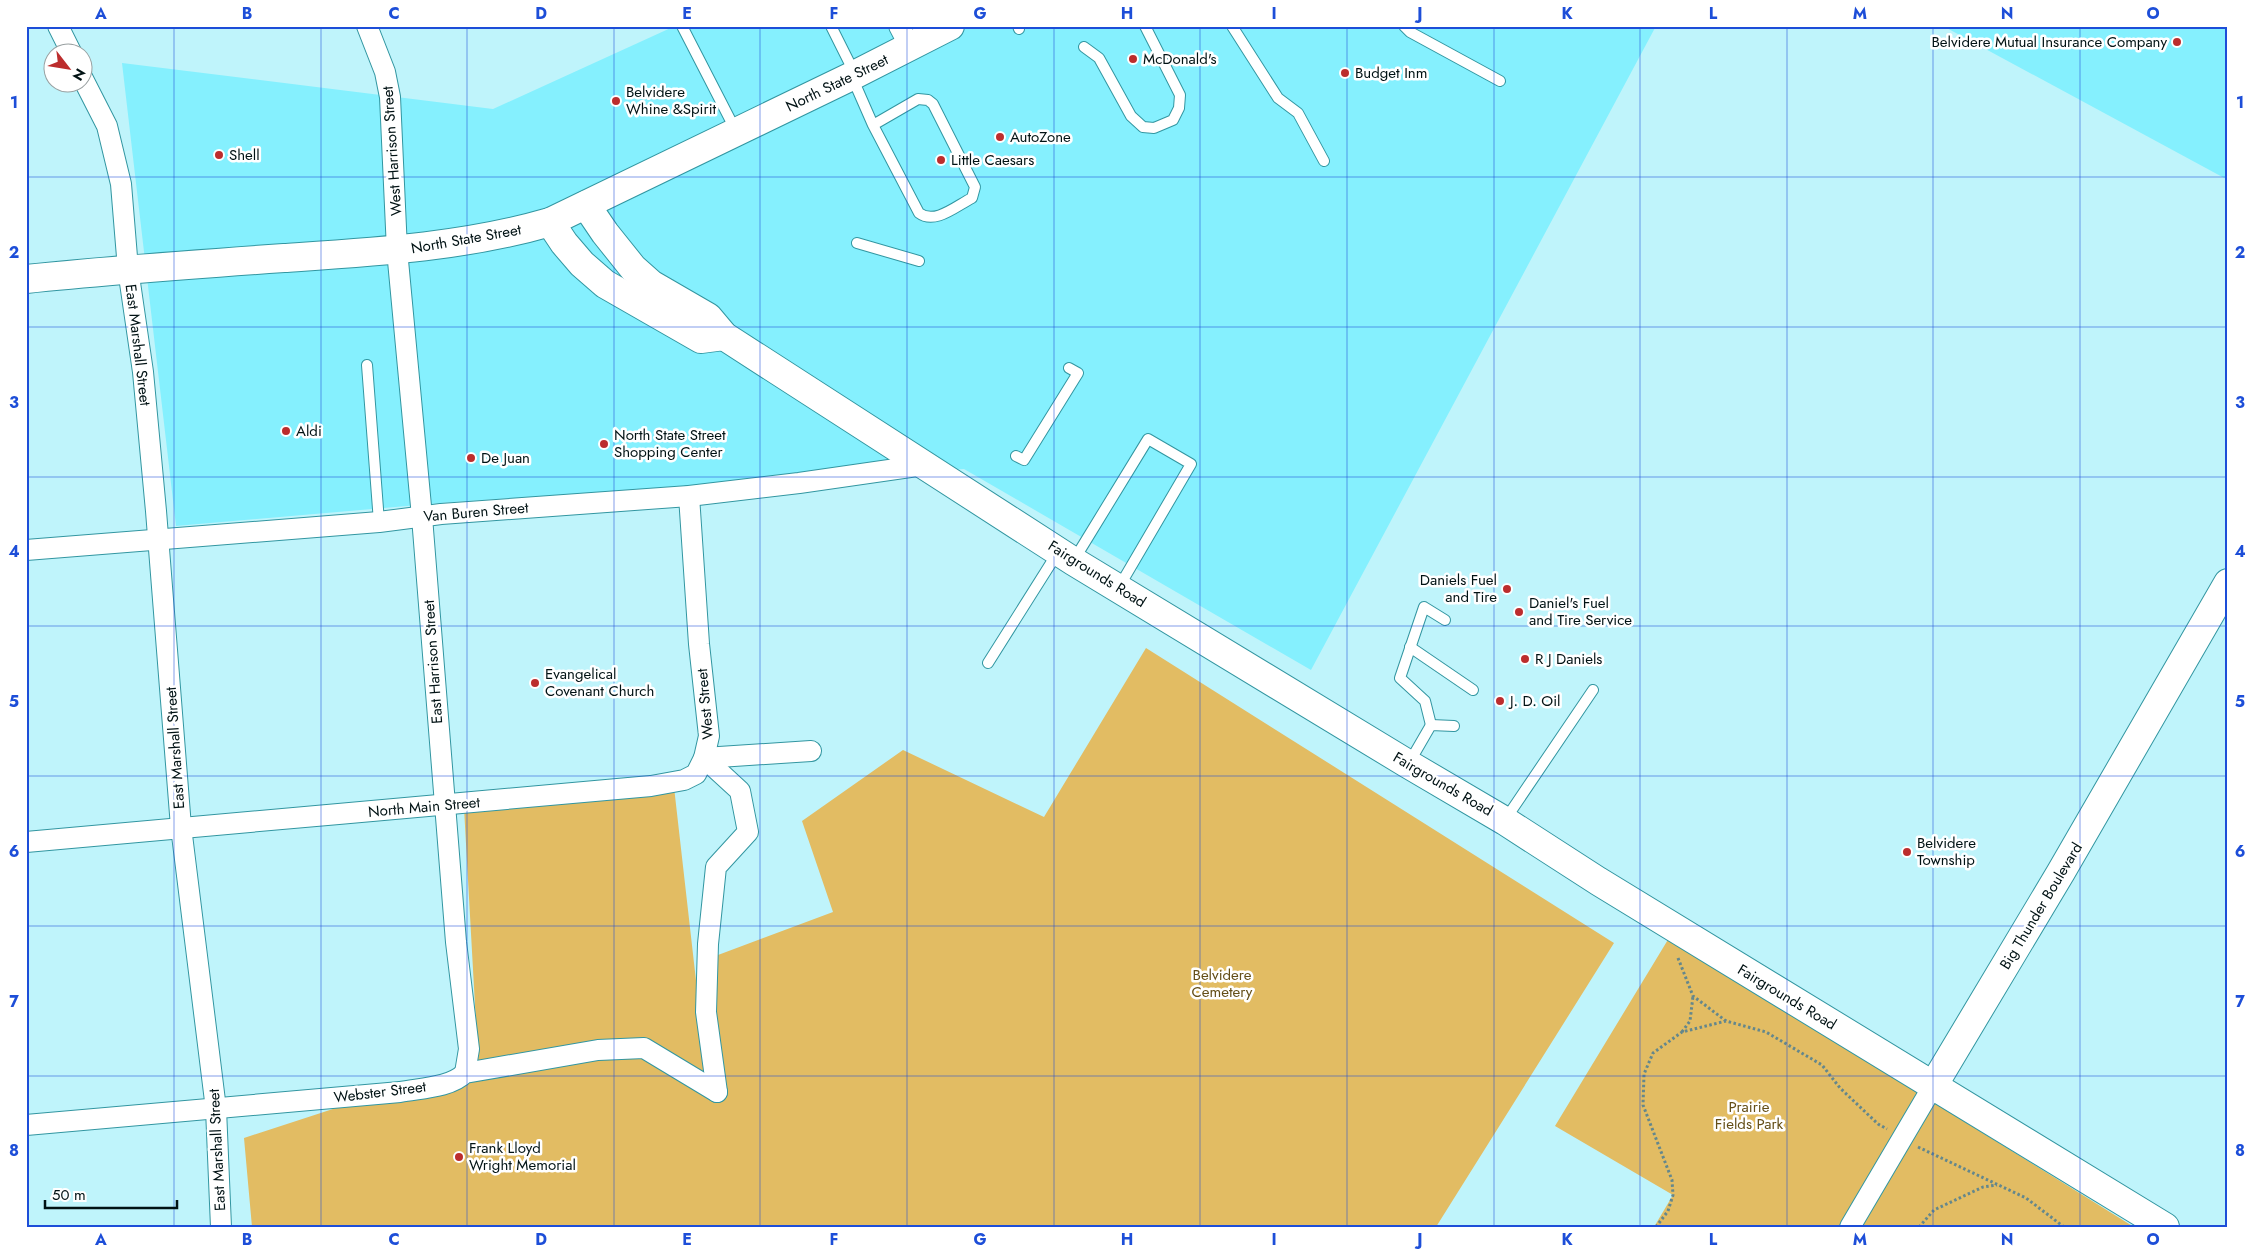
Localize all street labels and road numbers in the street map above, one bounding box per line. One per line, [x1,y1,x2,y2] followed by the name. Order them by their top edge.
[782,48,892,117] street label: North State Street
[376,85,408,217] street label: West Harrison Street
[409,218,523,260] street label: North State Street
[120,283,156,408] street label: East Marshall Street
[423,496,530,528] street label: Van Buren Street
[1044,535,1150,613] street label: Fairgrounds Road
[418,599,448,725] street label: East Harrison Street
[691,667,719,740] street label: West Street
[160,686,190,810] street label: East Marshall Street
[1389,746,1497,822] street label: Fairgrounds Road
[367,791,481,823] street label: North Main Street
[1994,838,2088,974] street label: Big Thunder Boulevard
[1733,959,1841,1035] street label: Fairgrounds Road
[333,1075,428,1109] street label: Webster Street
[203,1088,231,1212] street label: East Marshall Street

